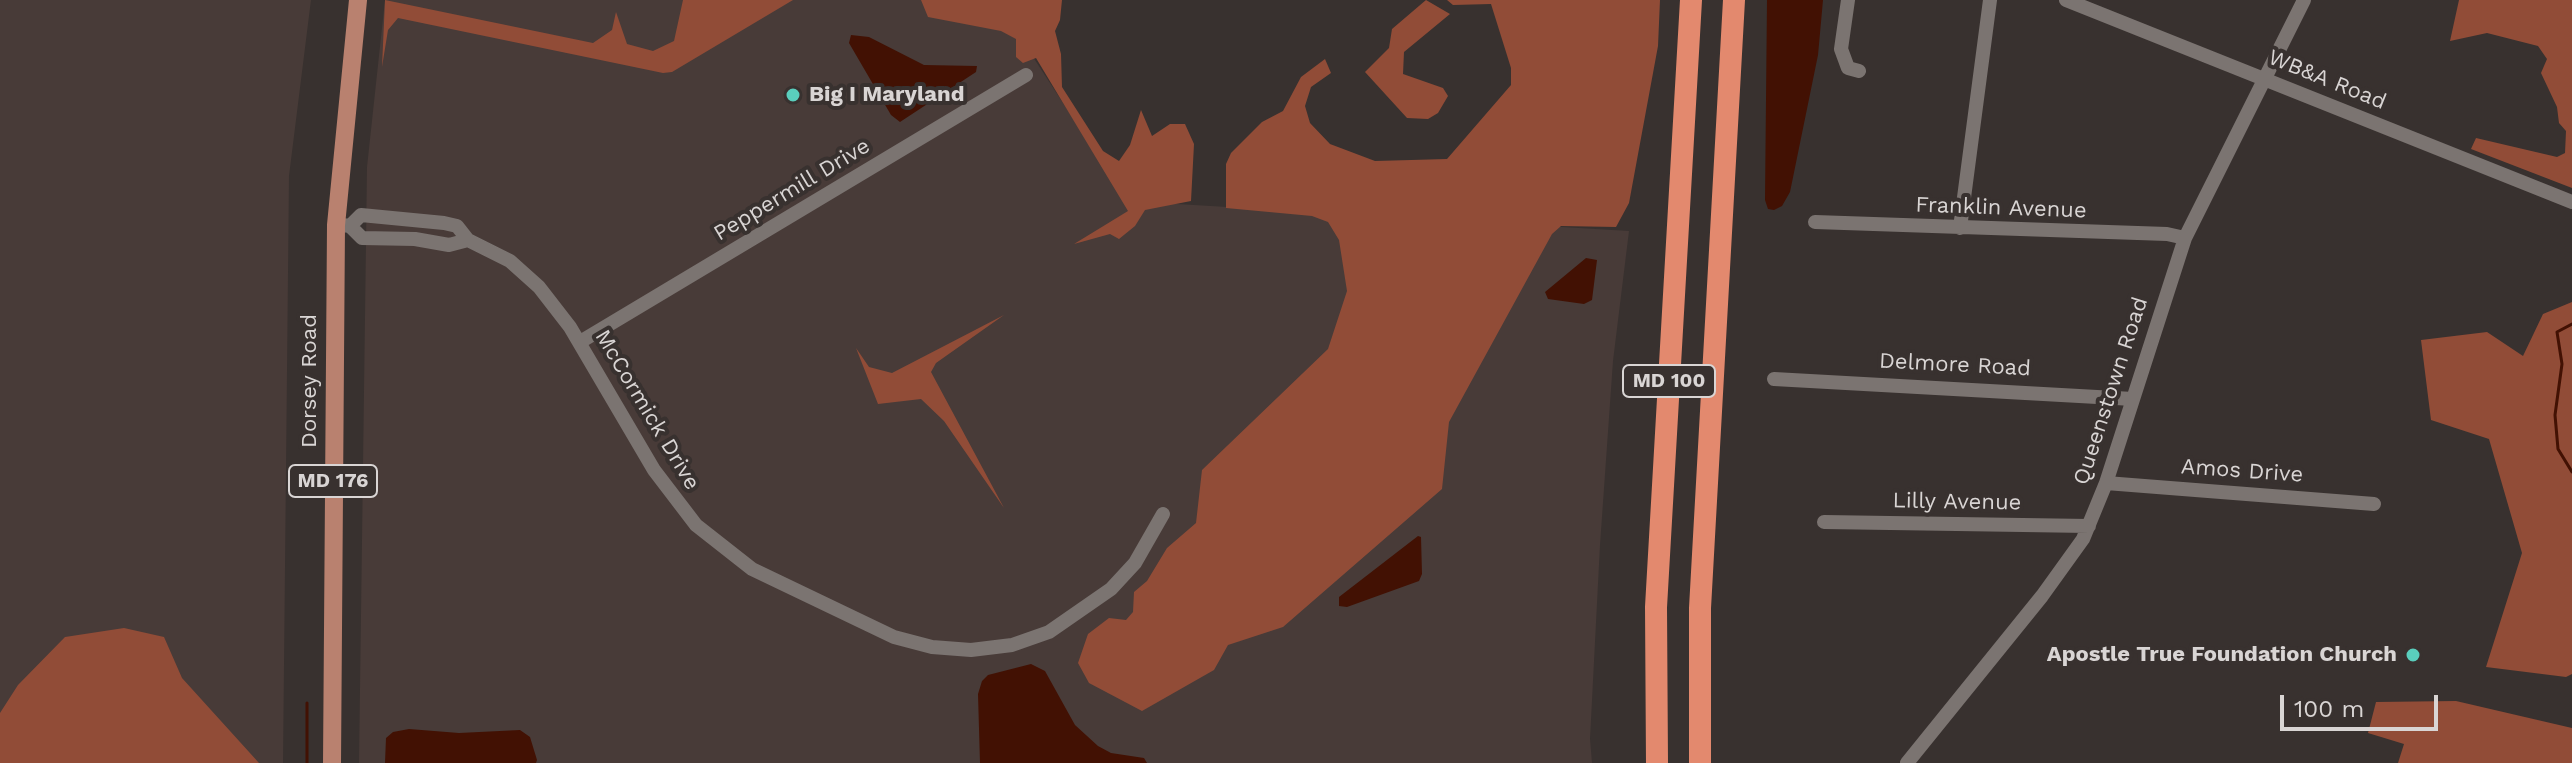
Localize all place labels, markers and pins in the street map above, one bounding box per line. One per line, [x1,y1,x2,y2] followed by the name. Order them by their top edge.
[809,82,964,108] place label: Big I Maryland
[784,86,802,104] marker: Big I Maryland
[2047,642,2397,668] place label: Apostle True Foundation Church
[2404,646,2422,664] marker: Apostle True Foundation Church

